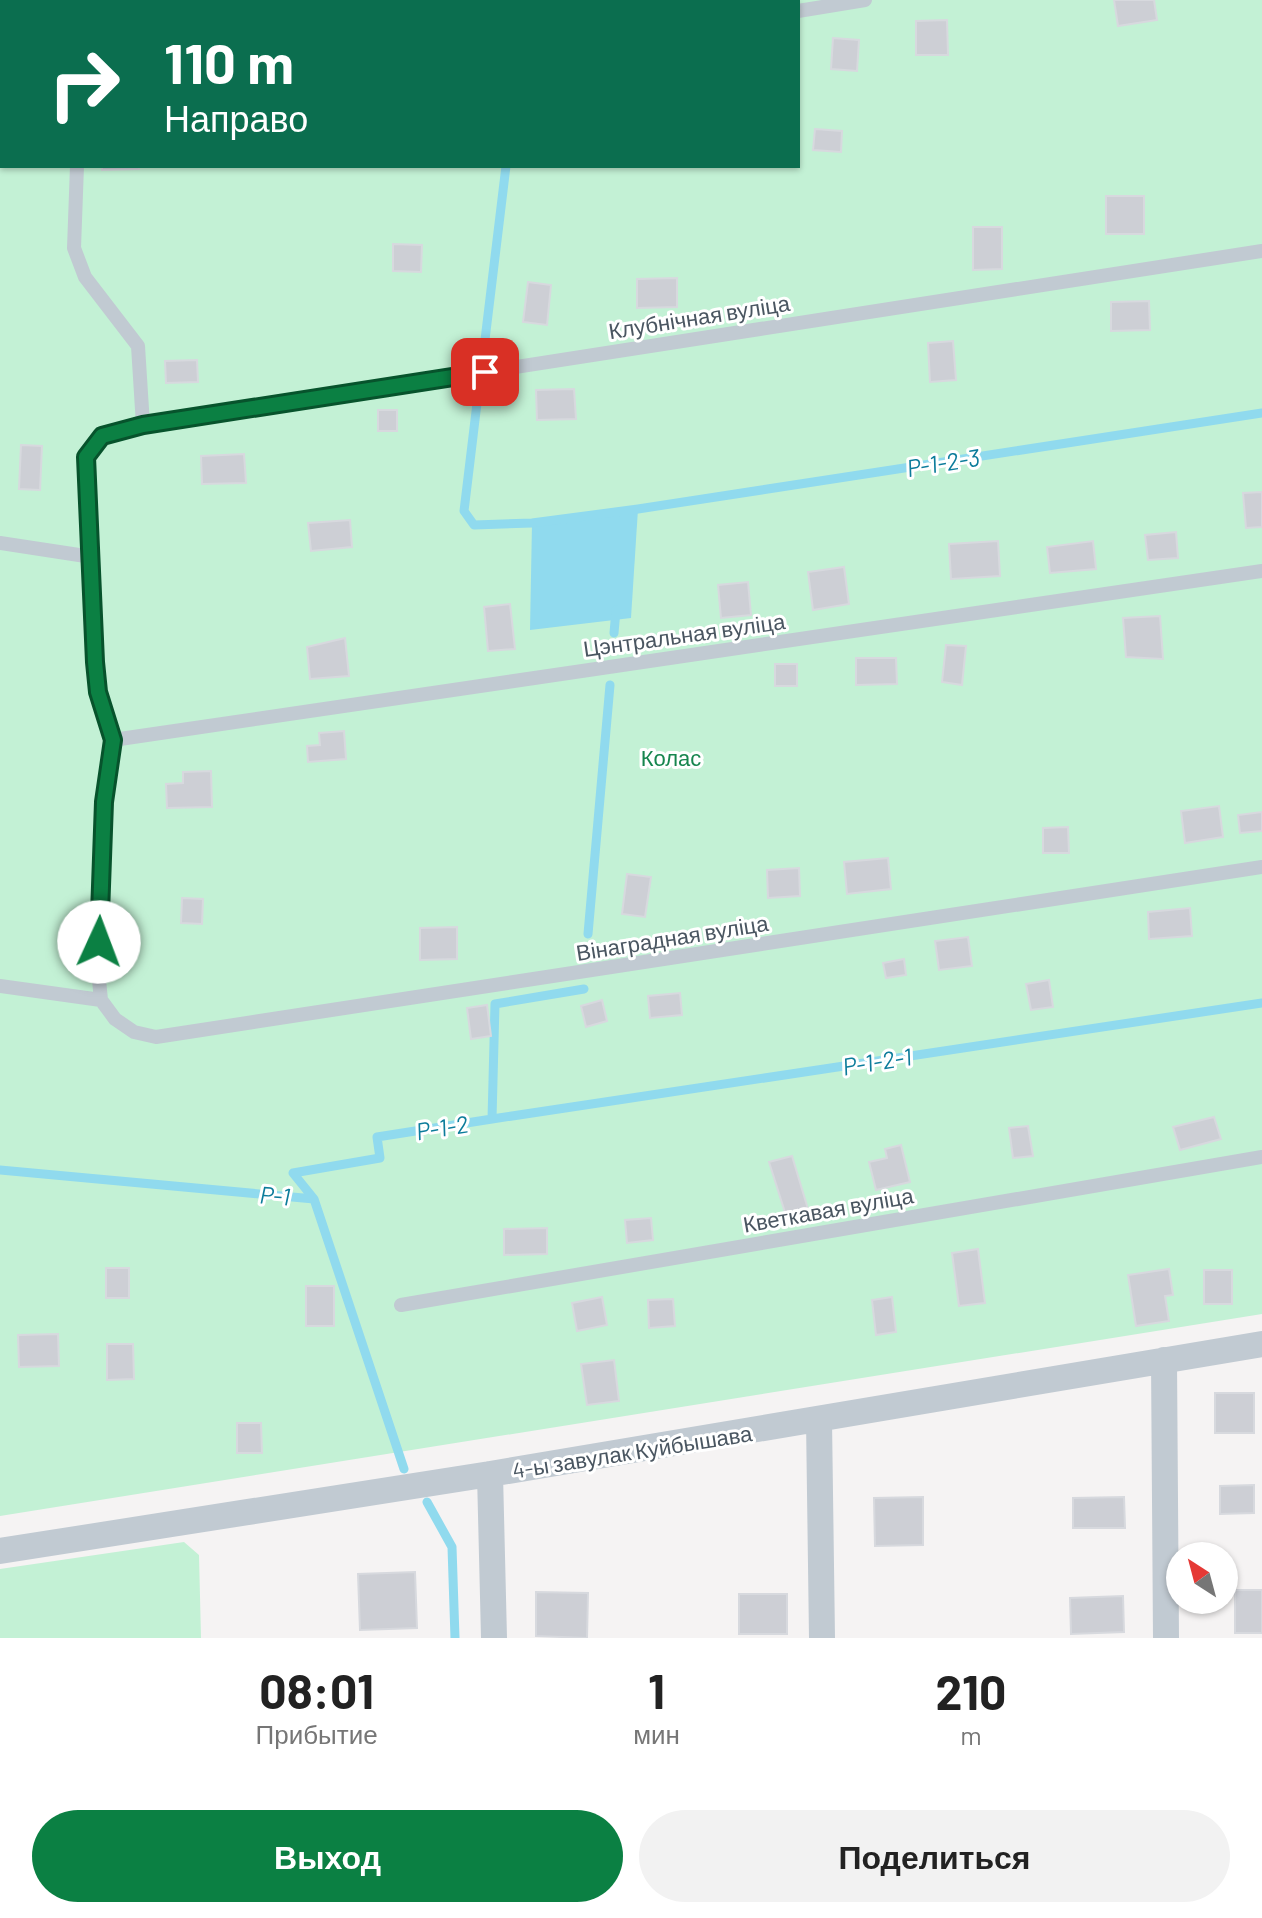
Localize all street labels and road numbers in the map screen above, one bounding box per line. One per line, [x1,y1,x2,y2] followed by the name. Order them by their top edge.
[607,289,792,344] street label: Клубнічная вуліца
[581,607,787,662] street label: Цэнтральная вуліца
[574,909,771,966] street label: Вінаградная вуліца
[741,1181,916,1238] street label: Кветкавая вуліца
[510,1419,755,1484] street label: 4-ы завулак Куйбышава

